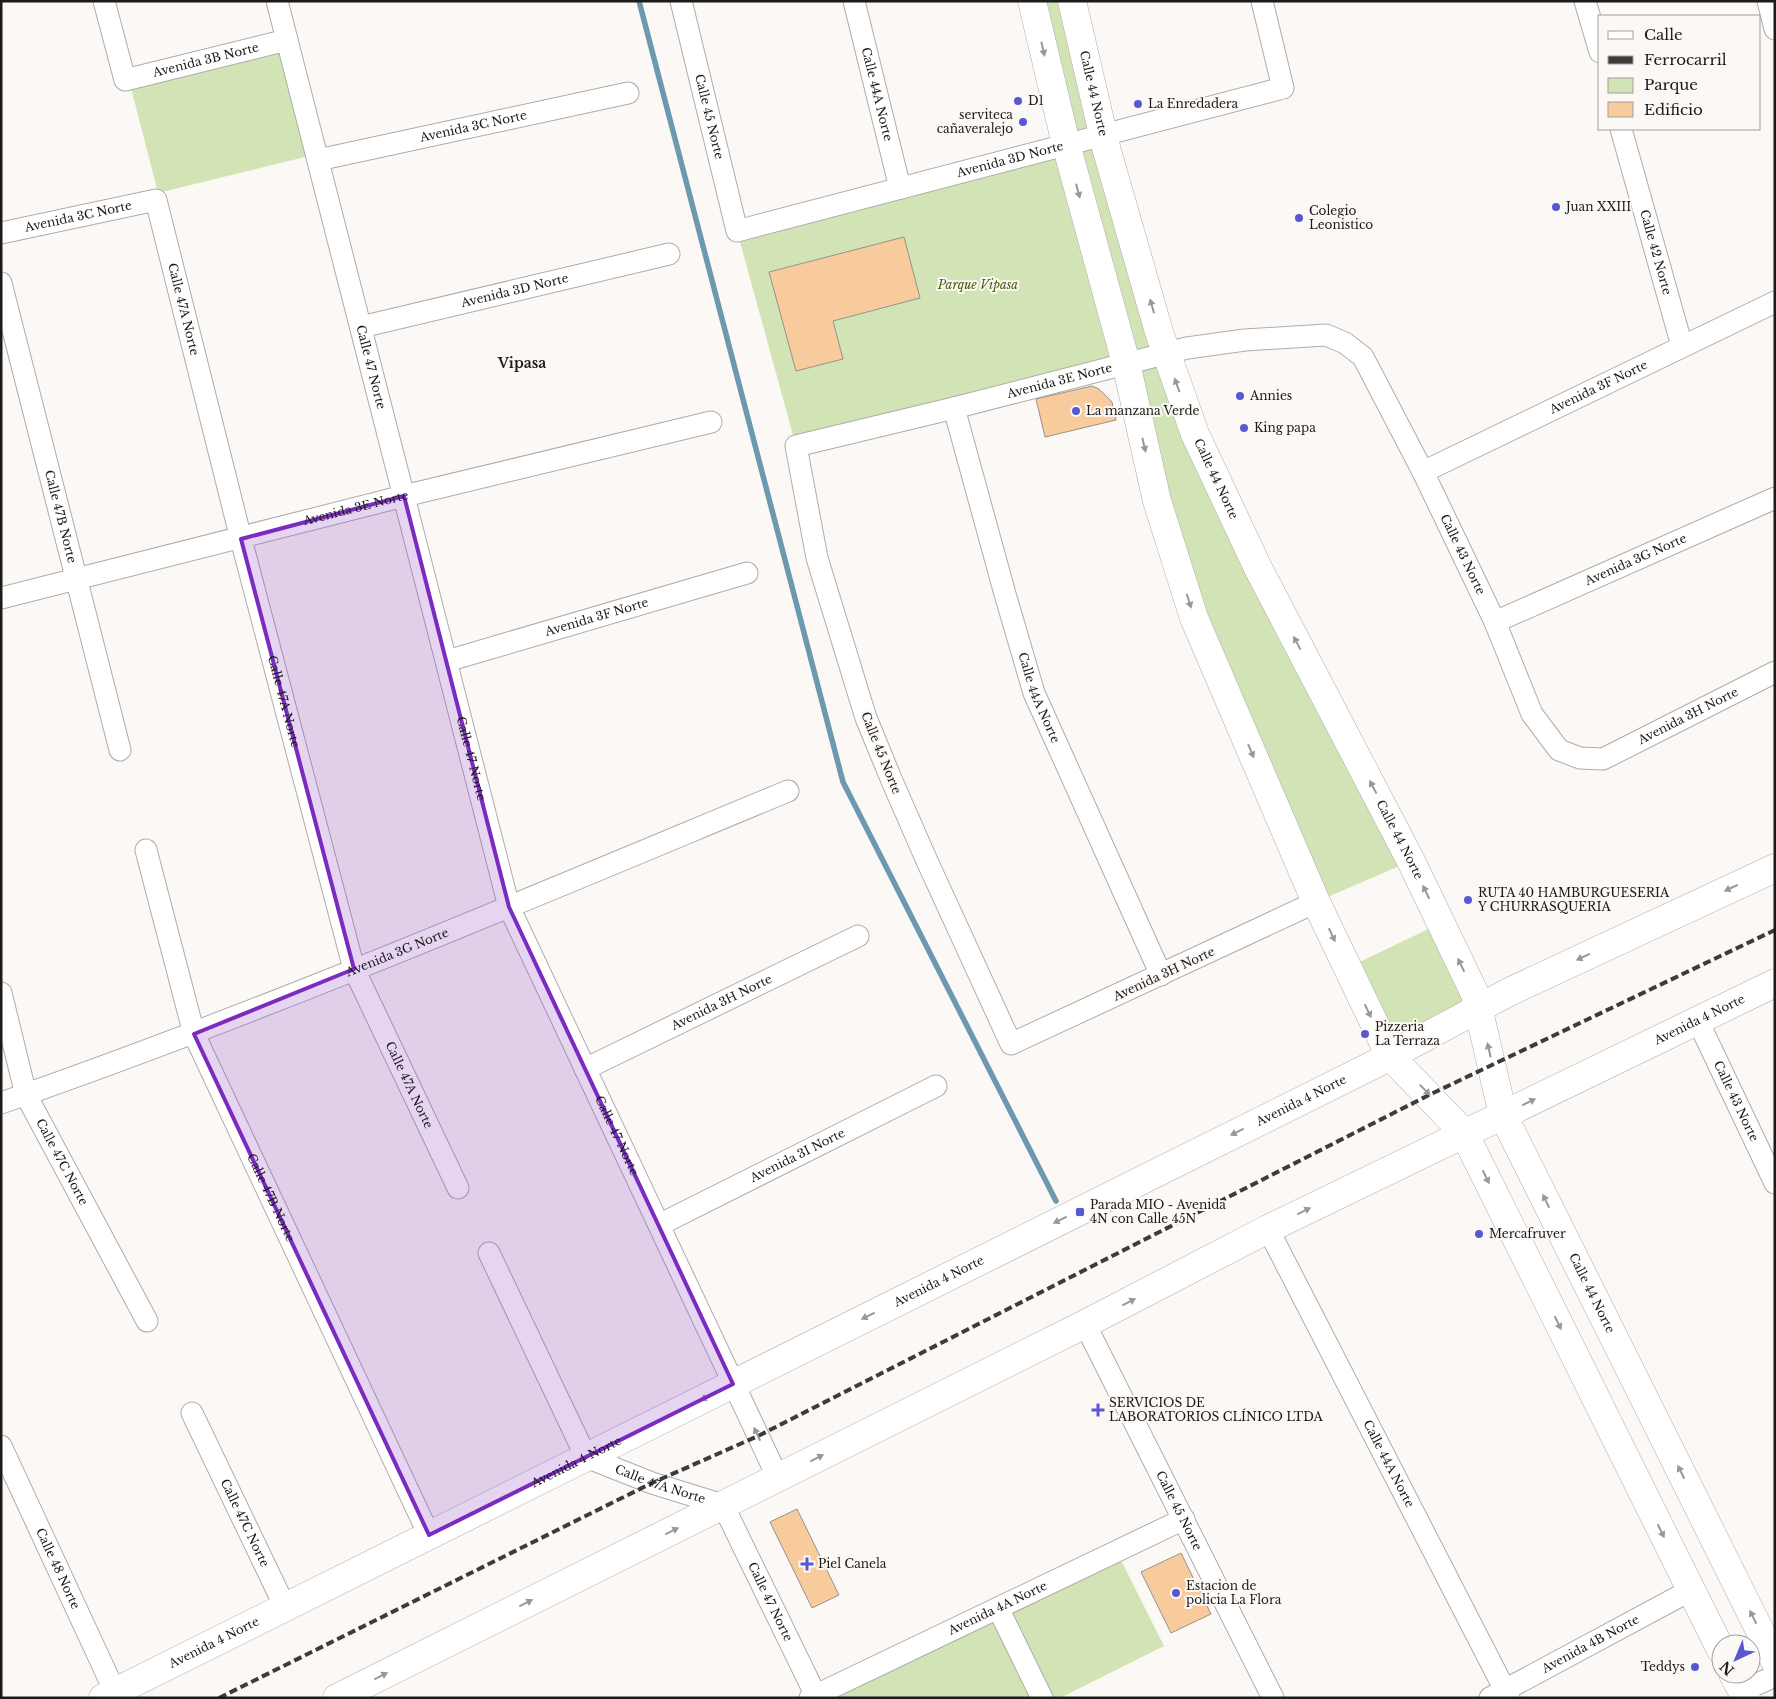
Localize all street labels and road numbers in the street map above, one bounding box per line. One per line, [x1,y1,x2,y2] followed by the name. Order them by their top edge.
[150,39,260,80] street label: Avenida 3B Norte
[859,46,896,143] street label: Calle 44A Norte
[1077,49,1111,138] street label: Calle 44 Norte
[692,72,727,161] street label: Calle 45 Norte
[417,107,528,145] street label: Avenida 3C Norte
[954,138,1065,180] street label: Avenida 3D Norte
[22,197,133,235] street label: Avenida 3C Norte
[1637,208,1675,296] street label: Calle 42 Norte
[165,261,203,357] street label: Calle 47A Norte
[458,270,570,310] street label: Avenida 3D Norte
[353,323,389,411] street label: Calle 47 Norte
[1546,357,1650,417] street label: Avenida 3F Norte
[1004,360,1114,401] street label: Avenida 3E Norte
[1191,436,1242,521] street label: Calle 44 Norte
[42,468,80,565] street label: Calle 47B Norte
[300,487,410,528] street label: Avenida 3E Norte
[1437,511,1489,597] street label: Calle 43 Norte
[1582,530,1689,589] street label: Avenida 3G Norte
[542,594,650,639] street label: Avenida 3F Norte
[1015,650,1064,745] street label: Calle 44A Norte
[265,654,304,749] street label: Calle 47A Norte
[1634,684,1741,748] street label: Avenida 3H Norte
[858,710,905,796] street label: Calle 45 Norte
[453,715,489,802] street label: Calle 47 Norte
[1373,797,1427,882] street label: Calle 44 Norte
[343,924,451,980] street label: Avenida 3G Norte
[1110,943,1217,1004] street label: Avenida 3H Norte
[668,971,774,1033] street label: Avenida 3H Norte
[1650,991,1747,1048] street label: Avenida 4 Norte
[382,1039,437,1131] street label: Calle 47A Norte
[1711,1058,1762,1144] street label: Calle 43 Norte
[1253,1071,1349,1129] street label: Avenida 4 Norte
[592,1093,642,1178] street label: Calle 47 Norte
[33,1116,92,1208] street label: Calle 47C Norte
[746,1125,847,1186] street label: Avenida 3I Norte
[244,1151,298,1244] street label: Calle 47B Norte
[1566,1250,1618,1336] street label: Calle 44 Norte
[890,1252,986,1310] street label: Avenida 4 Norte
[1360,1417,1418,1510] street label: Calle 44A Norte
[528,1433,624,1491] street label: Avenida 4 Norte
[613,1461,708,1506] street label: Calle 47A Norte
[1153,1468,1206,1553] street label: Calle 45 Norte
[218,1476,273,1569] street label: Calle 47C Norte
[33,1525,84,1611] street label: Calle 48 Norte
[745,1560,796,1644] street label: Calle 47 Norte
[945,1578,1049,1638] street label: Avenida 4A Norte
[1538,1611,1641,1676] street label: Avenida 4B Norte
[165,1613,261,1671] street label: Avenida 4 Norte

